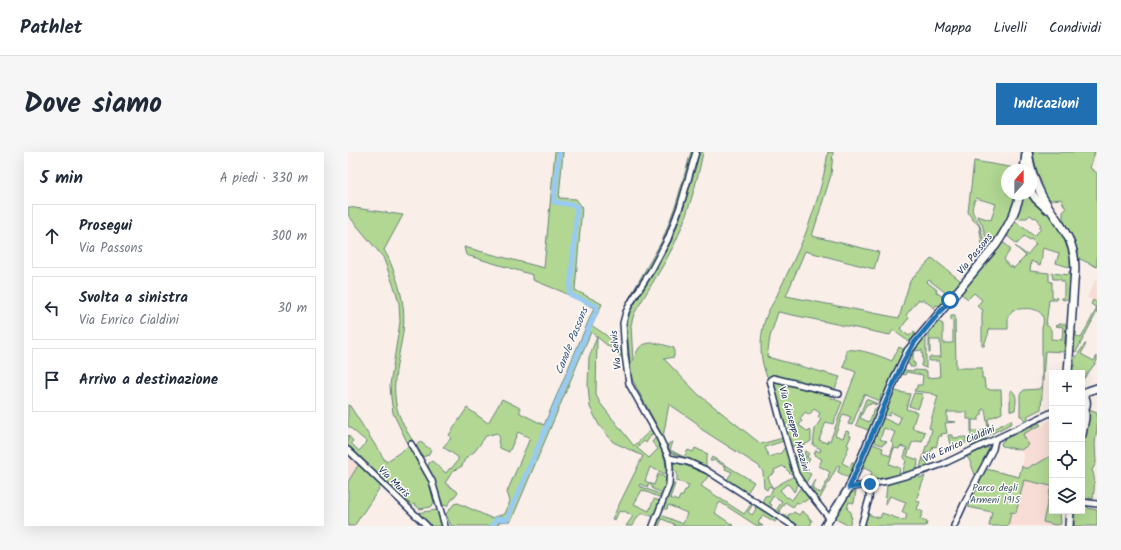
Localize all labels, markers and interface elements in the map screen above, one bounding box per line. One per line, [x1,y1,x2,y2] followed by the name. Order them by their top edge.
[20,13,82,43] text: Pathlet
[934,17,972,39] text: Mappa
[994,17,1027,39] text: Livelli
[1049,17,1101,39] text: Condividi
[24,82,162,127] text: Dove siamo
[996,83,1097,125] button: Indicazioni
[1001,164,1037,200] north arrow
[40,165,83,192] text: 5 min
[220,168,308,189] text: A piedi · 330 m
[79,214,132,238] text: Prosegui
[41,225,63,247] icon: ahead
[271,226,307,247] text: 300 m
[953,229,997,278] street label: Via Passons
[79,238,143,259] text: Via Passons
[79,286,188,310] text: Svolta a sinistra
[941,291,959,309] route start
[41,297,63,319] icon: left
[278,298,307,319] text: 30 m
[550,304,594,377] water label: Canale Passons
[79,310,179,331] text: Via Enrico Cialdini
[606,329,626,370] street label: Via Selvis
[79,368,218,392] text: Arrivo a destinazione
[41,369,63,391] icon: arrive
[1049,370,1085,514] map controls
[1049,370,1085,406] button: +
[774,384,814,474] street label: Via Giuseppe Mazzini
[1049,406,1085,442] button: −
[921,421,998,467] street label: Via Enrico Cialdini
[1049,442,1085,478] button: locate
[374,463,414,502] street label: Via Muris
[861,475,879,493] route end
[1049,478,1085,514] button: layers
[970,480,1021,508] park label: Parco degli Armeni 1915

